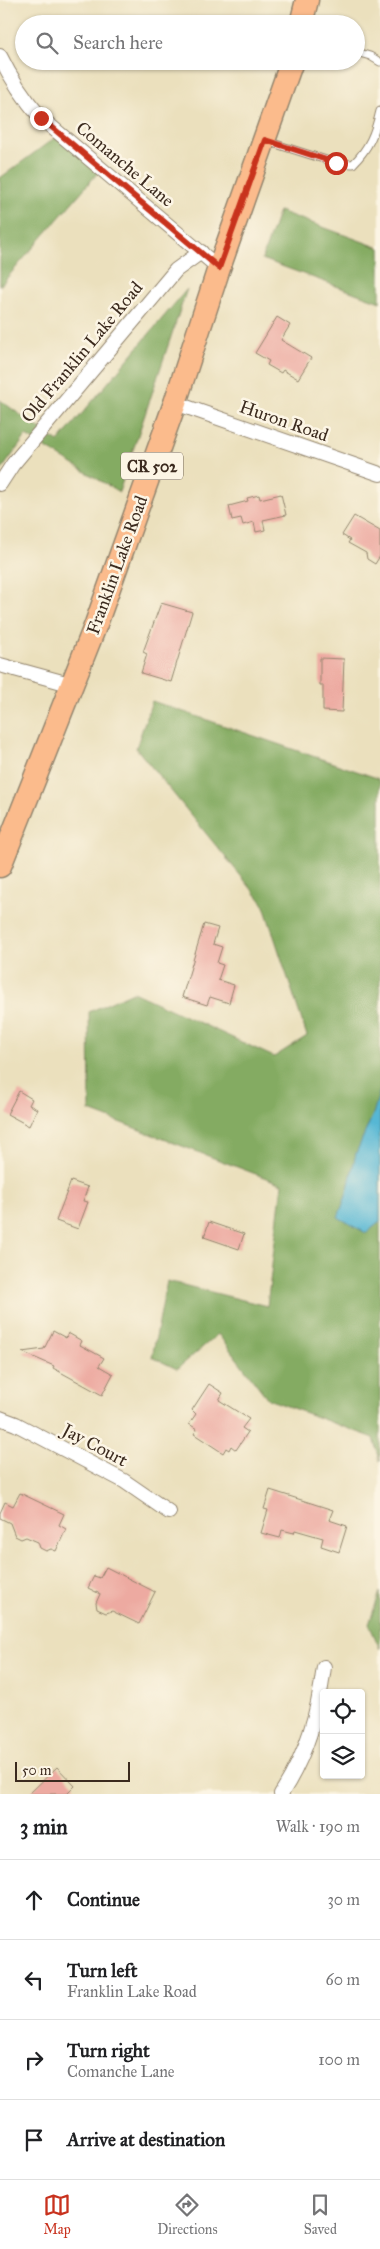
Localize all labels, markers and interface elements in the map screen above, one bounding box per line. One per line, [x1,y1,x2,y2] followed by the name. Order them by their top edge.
[15,15,365,70] search box
[33,29,61,57] icon: search
[73,31,163,54] text: Search here
[30,107,53,130] route end
[72,117,178,211] street label: Comanche Lane
[325,152,348,175] route start
[17,277,147,427] street label: Old Franklin Lake Road
[237,395,331,447] street label: Huron Road
[121,452,183,480] road number: CR 502
[82,493,152,637] street label: Franklin Lake Road
[56,1418,132,1472] street label: Jay Court
[320,1689,365,1779] map controls
[320,1689,365,1734] button: locate
[320,1734,365,1779] button: layers
[15,1759,130,1782] scale bar
[22,1762,51,1779] text: 50 m
[20,1814,68,1840] text: 3 min
[276,1817,360,1836] text: Walk · 190 m
[20,1886,48,1914] icon: ahead
[67,1888,140,1911] text: Continue
[327,1890,360,1909] text: 30 m
[67,1959,137,1982] text: Turn left
[20,1966,48,1994] icon: left
[326,1970,360,1989] text: 60 m
[67,1982,197,2001] text: Franklin Lake Road
[67,2039,150,2062] text: Turn right
[20,2046,48,2074] icon: right
[318,2050,360,2069] text: 100 m
[67,2062,175,2081] text: Comanche Lane
[20,2126,48,2154] icon: arrive
[67,2128,225,2151] text: Arrive at destination
[43,2191,71,2238] tab: Map
[157,2191,218,2238] tab: Directions
[304,2191,337,2238] tab: Saved

